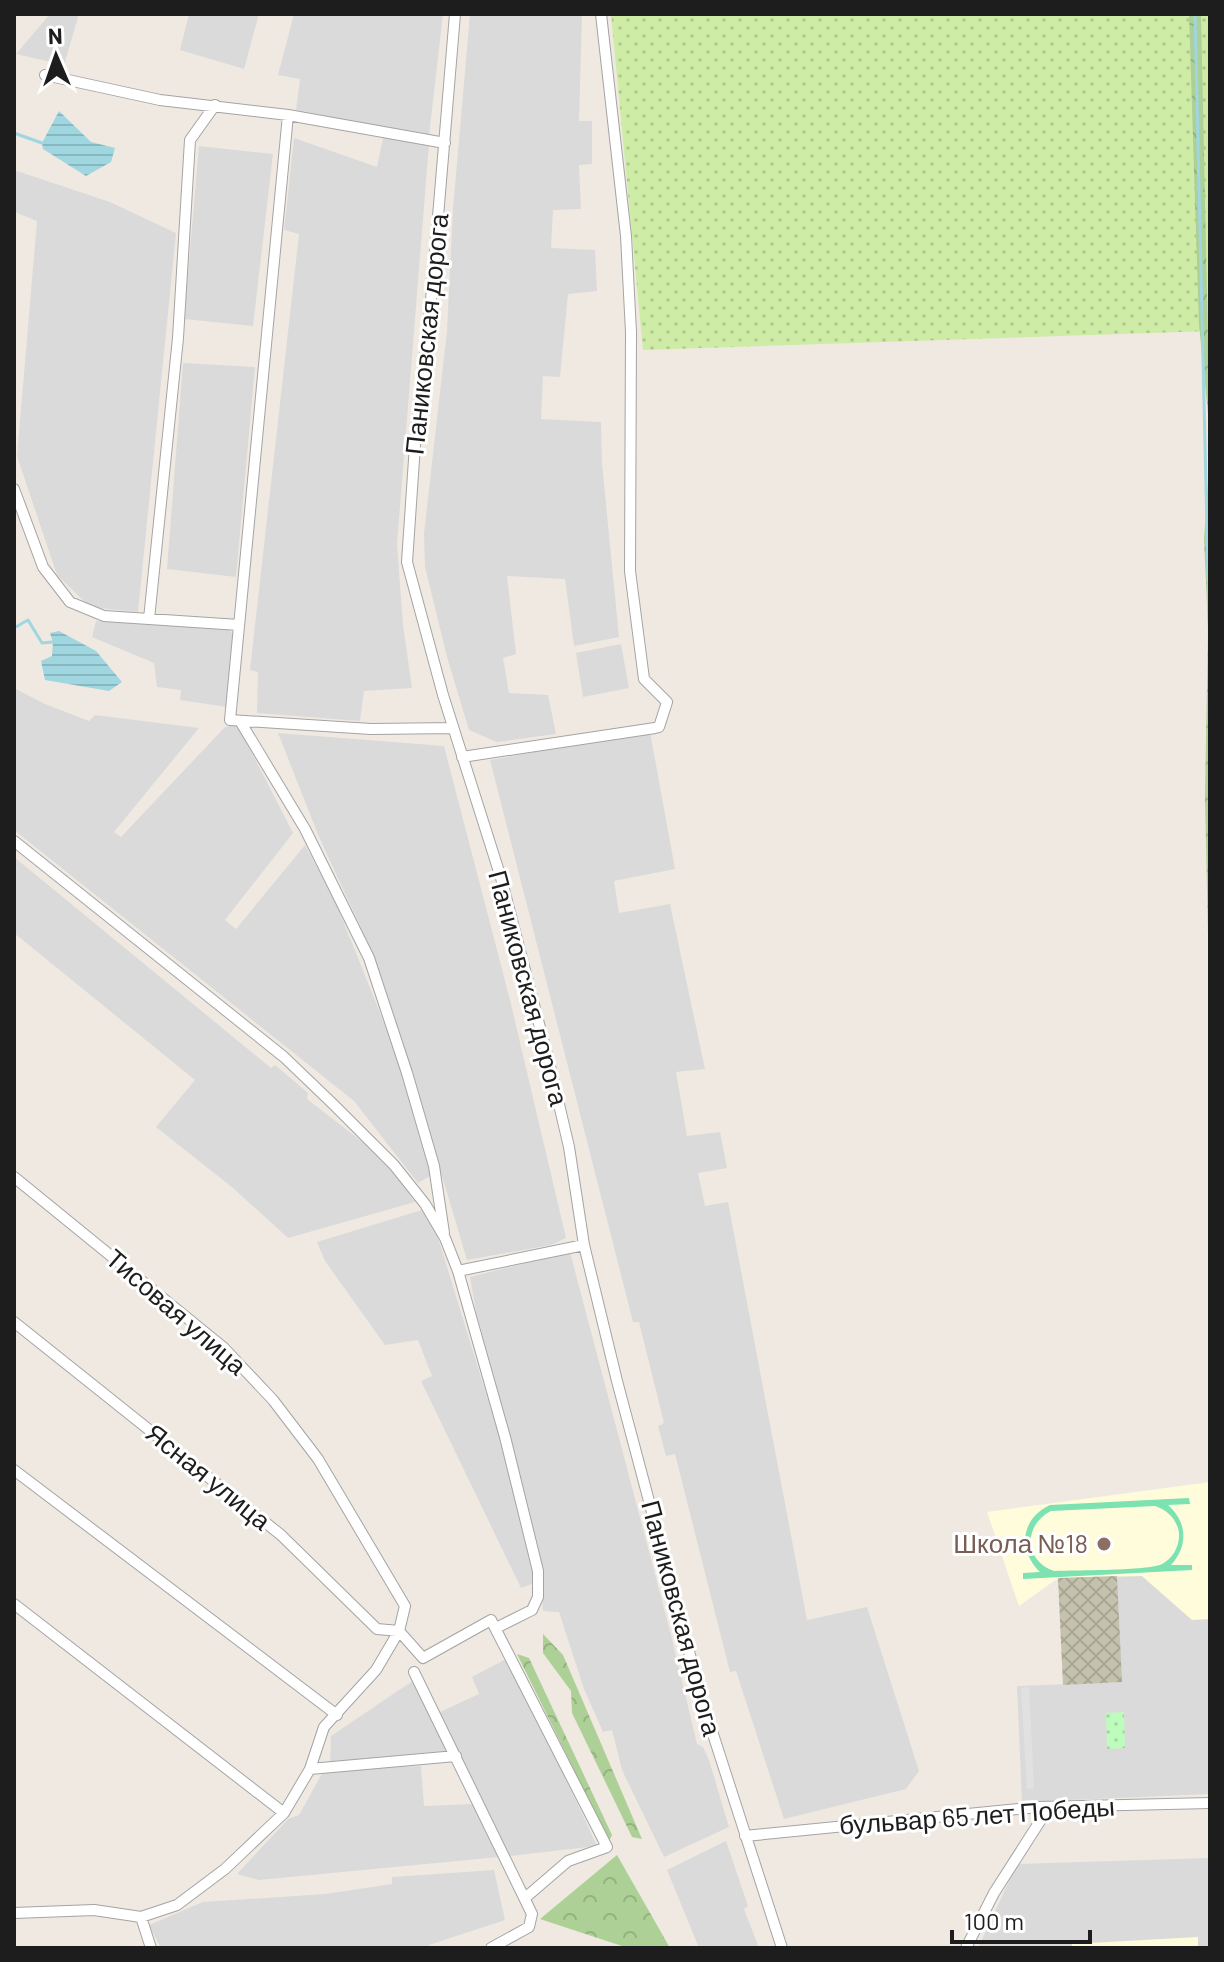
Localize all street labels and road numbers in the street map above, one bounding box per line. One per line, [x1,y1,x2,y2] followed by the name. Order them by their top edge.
[397,211,454,456] street label: Паниковская дорога
[483,867,576,1109] street label: Паниковская дорога
[100,1242,254,1381] street label: Тисовая улица
[140,1416,278,1536] street label: Ясная улица
[636,1497,729,1739] street label: Паниковская дорога
[838,1789,1116,1840] street label: бульвар 65 лет Победы

